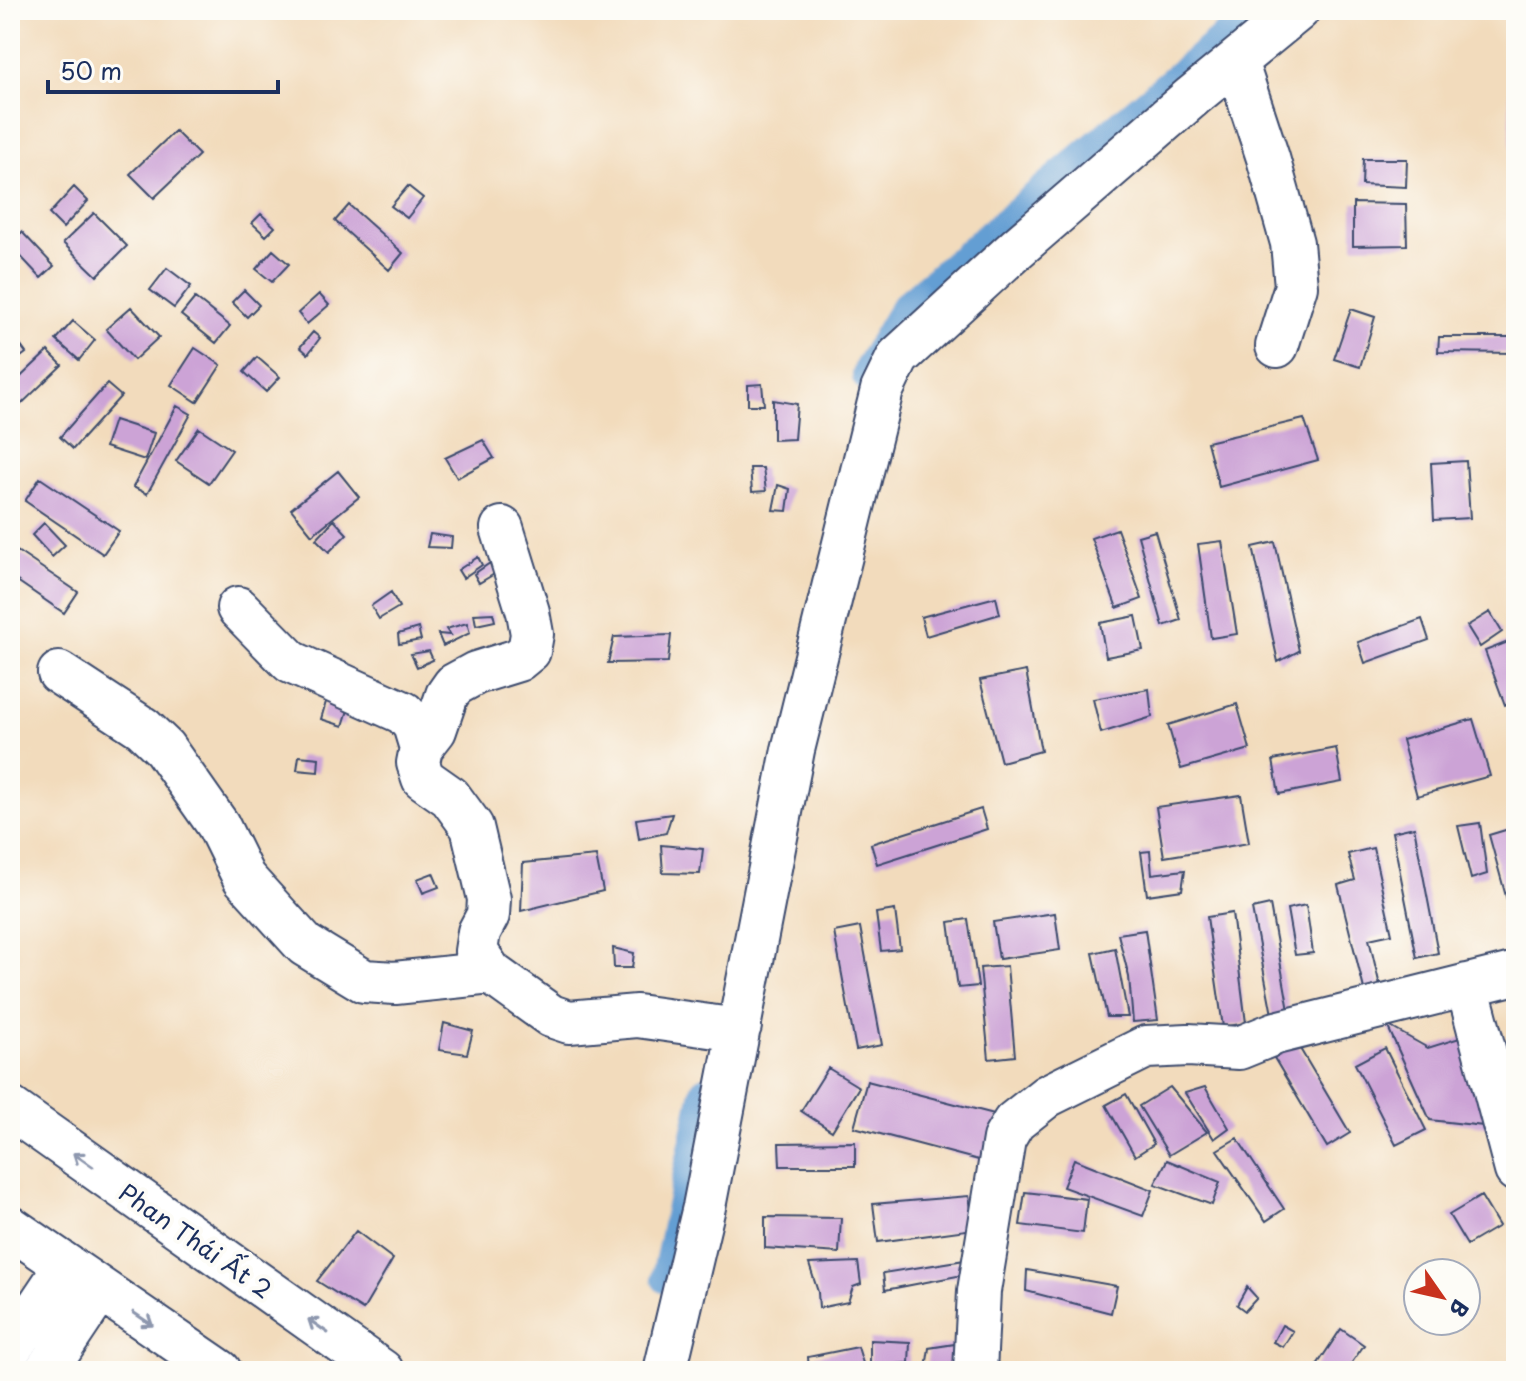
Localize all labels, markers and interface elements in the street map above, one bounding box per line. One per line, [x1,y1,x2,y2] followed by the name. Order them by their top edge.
[48,44,278,94] scale bar
[60,52,122,88] text: 50 m
[73,1152,94,1169] one-way arrow
[112,1173,280,1306] street label: Phan Thái Ất 2
[1402,1257,1482,1337] north arrow
[1442,1294,1478,1325] text: B
[132,1311,154,1327] one-way arrow
[308,1318,330,1334] one-way arrow

